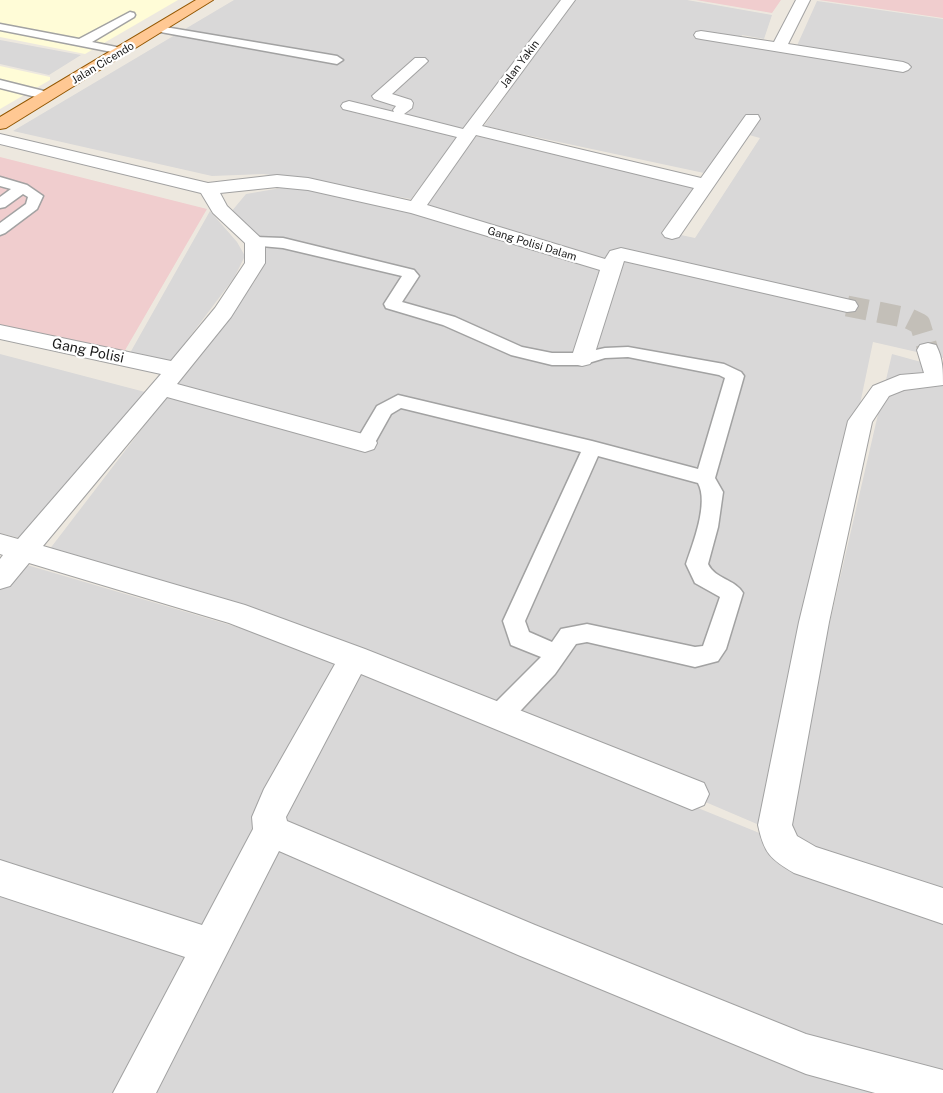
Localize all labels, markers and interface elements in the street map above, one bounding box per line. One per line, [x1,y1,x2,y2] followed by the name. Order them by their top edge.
[498,38,542,90] street label: Jalan Yakin
[69,39,137,87] street label: Jalan Cicendo
[486,224,578,264] street label: Gang Polisi Dalam
[51,335,125,367] street label: Gang Polisi

